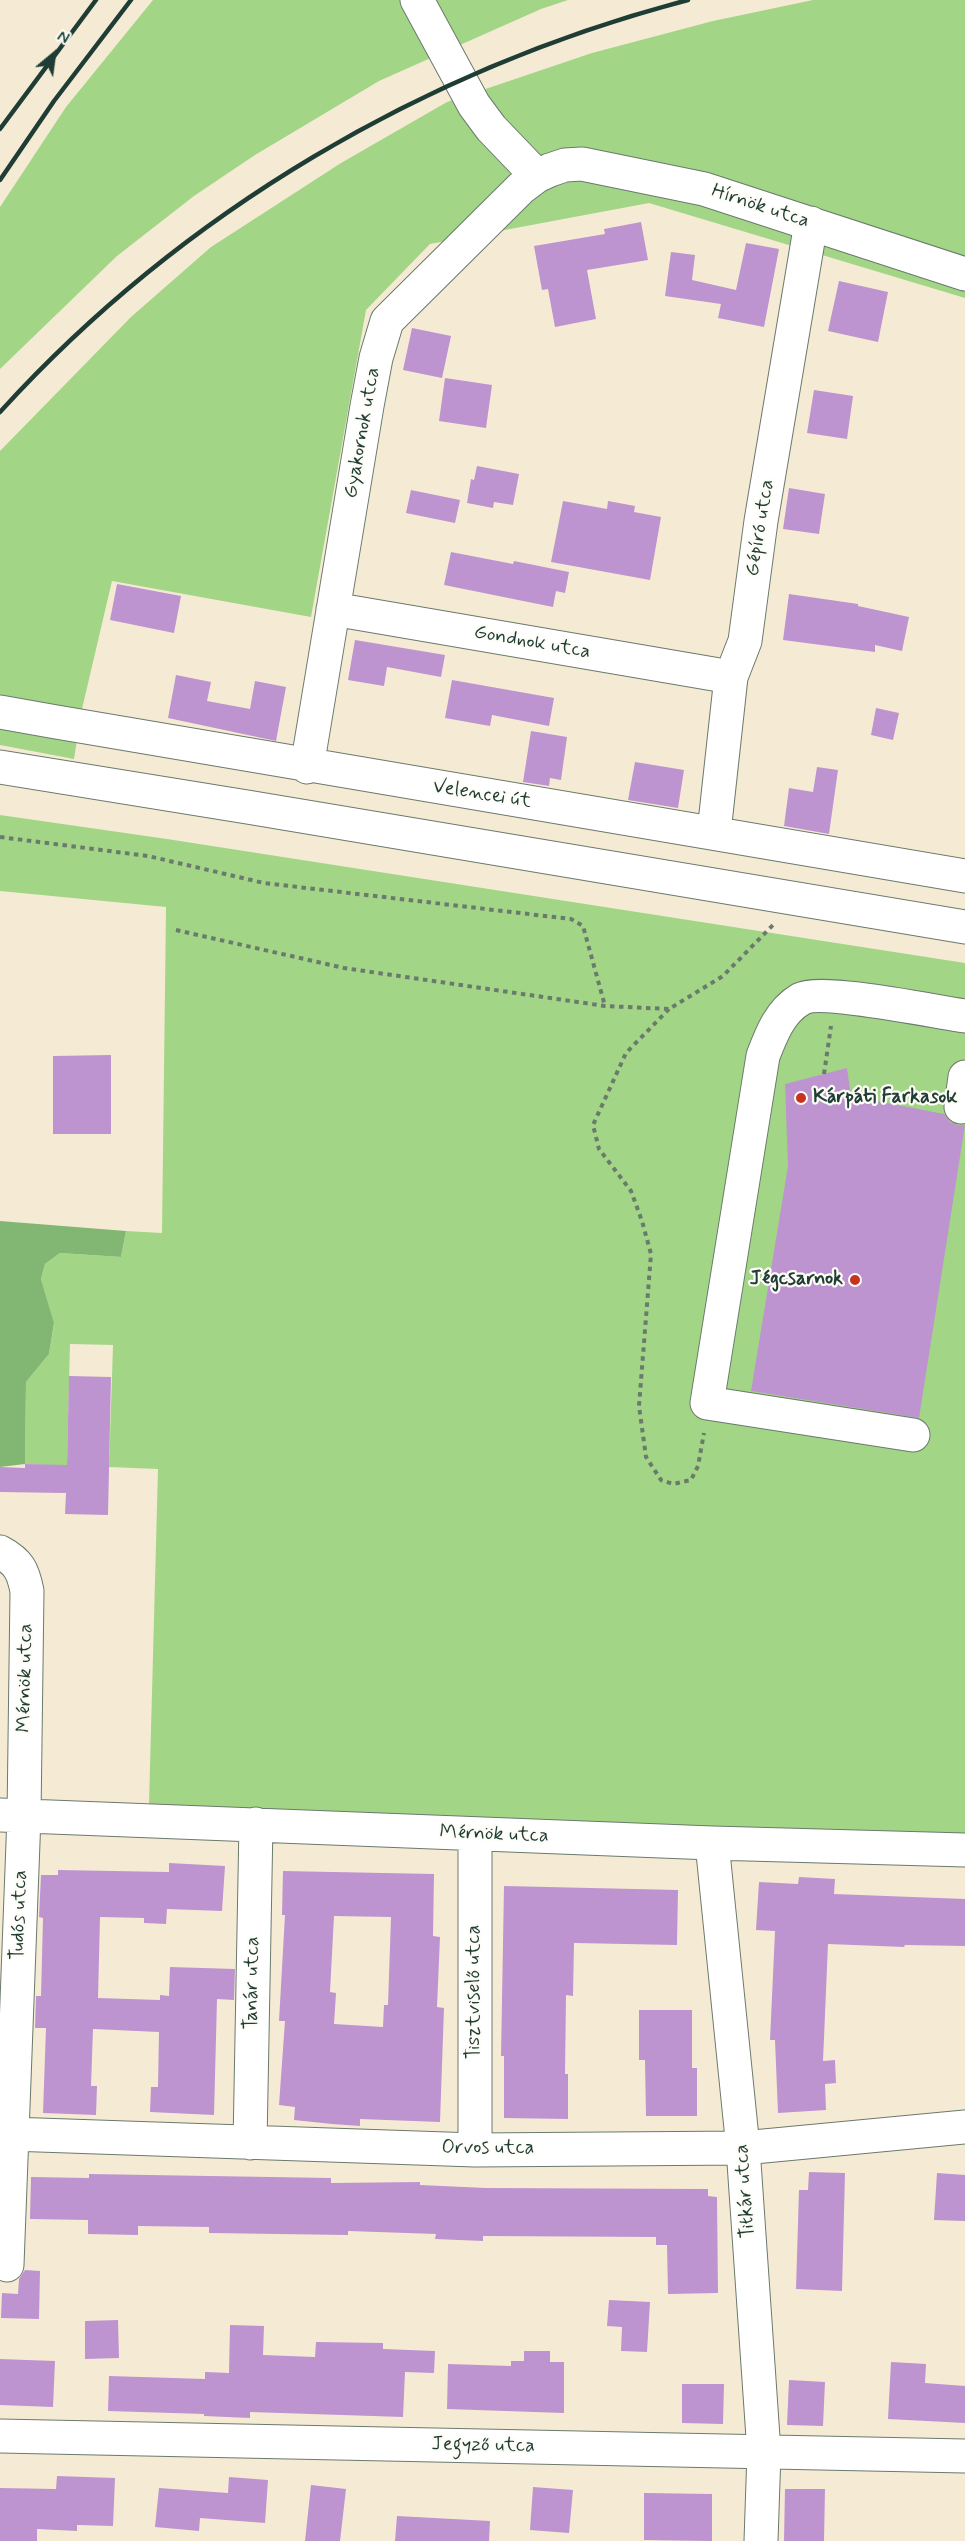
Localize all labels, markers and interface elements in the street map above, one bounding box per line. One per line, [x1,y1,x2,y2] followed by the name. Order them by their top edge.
[24,24,84,84] north arrow
[53,26,73,50] text: N
[708,180,812,234] street label: Hírnök utca
[340,366,386,500] street label: Gyakornok utca
[742,478,780,578] street label: Gépíró utca
[472,621,592,665] street label: Gondnok utca
[431,775,533,815] street label: Velencei út
[813,1086,957,1110] place label: Kárpáti Farkasok
[794,1091,808,1105] marker: Kárpáti Farkasok
[750,1268,843,1292] place label: Jégcsarnok
[848,1273,862,1287] marker: Jégcsarnok
[13,1623,39,1733] street label: Mérnök utca
[439,1821,549,1849] street label: Mérnök utca
[6,1870,34,1960] street label: Tudós utca
[463,1925,487,2059] street label: Tisztviselő utca
[240,1936,266,2030] street label: Tanár utca
[442,2137,534,2161] street label: Orvos utca
[731,2143,761,2239] street label: Titkár utca
[431,2433,535,2459] street label: Jegyző utca

